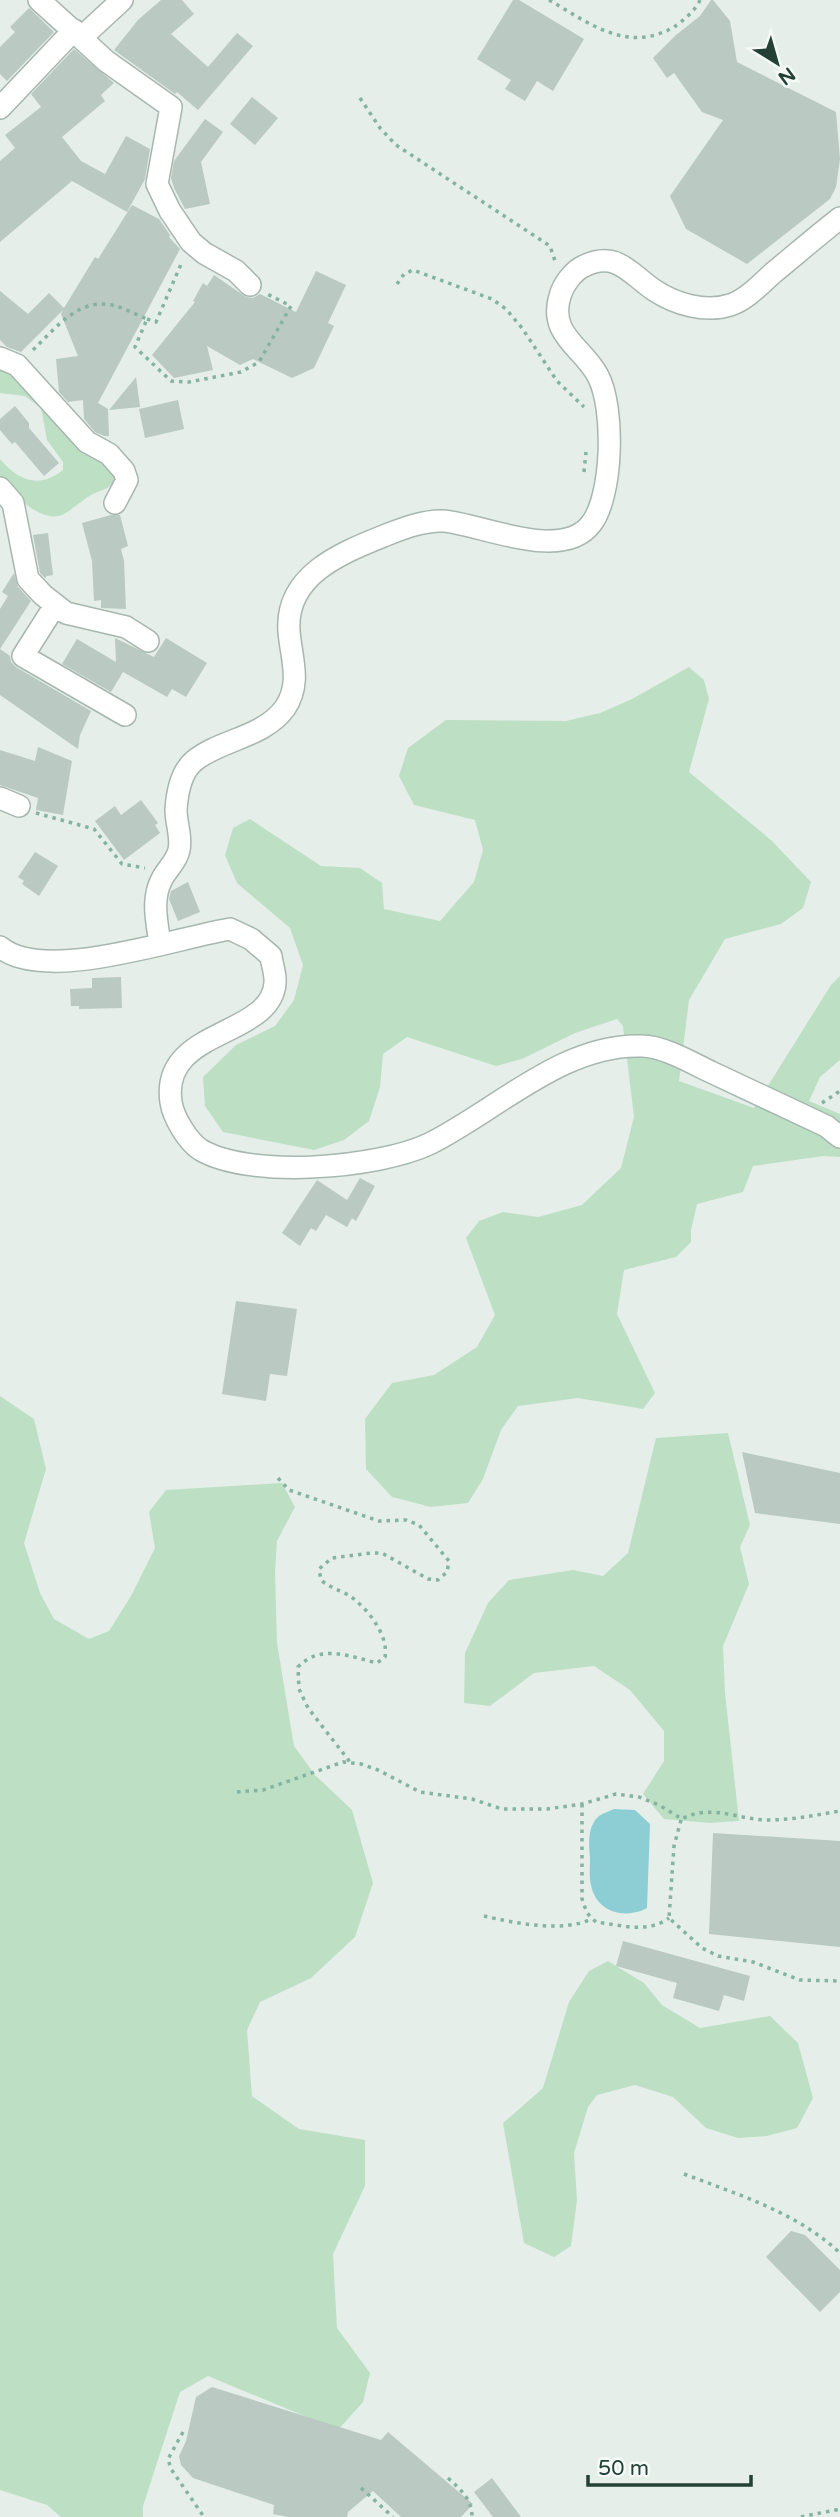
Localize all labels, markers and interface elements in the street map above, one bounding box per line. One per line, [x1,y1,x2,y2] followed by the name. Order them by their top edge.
[742,28,812,98] north arrow
[774,62,799,89] text: N
[588,2444,751,2488] scale bar
[598,2456,649,2481] text: 50 m

